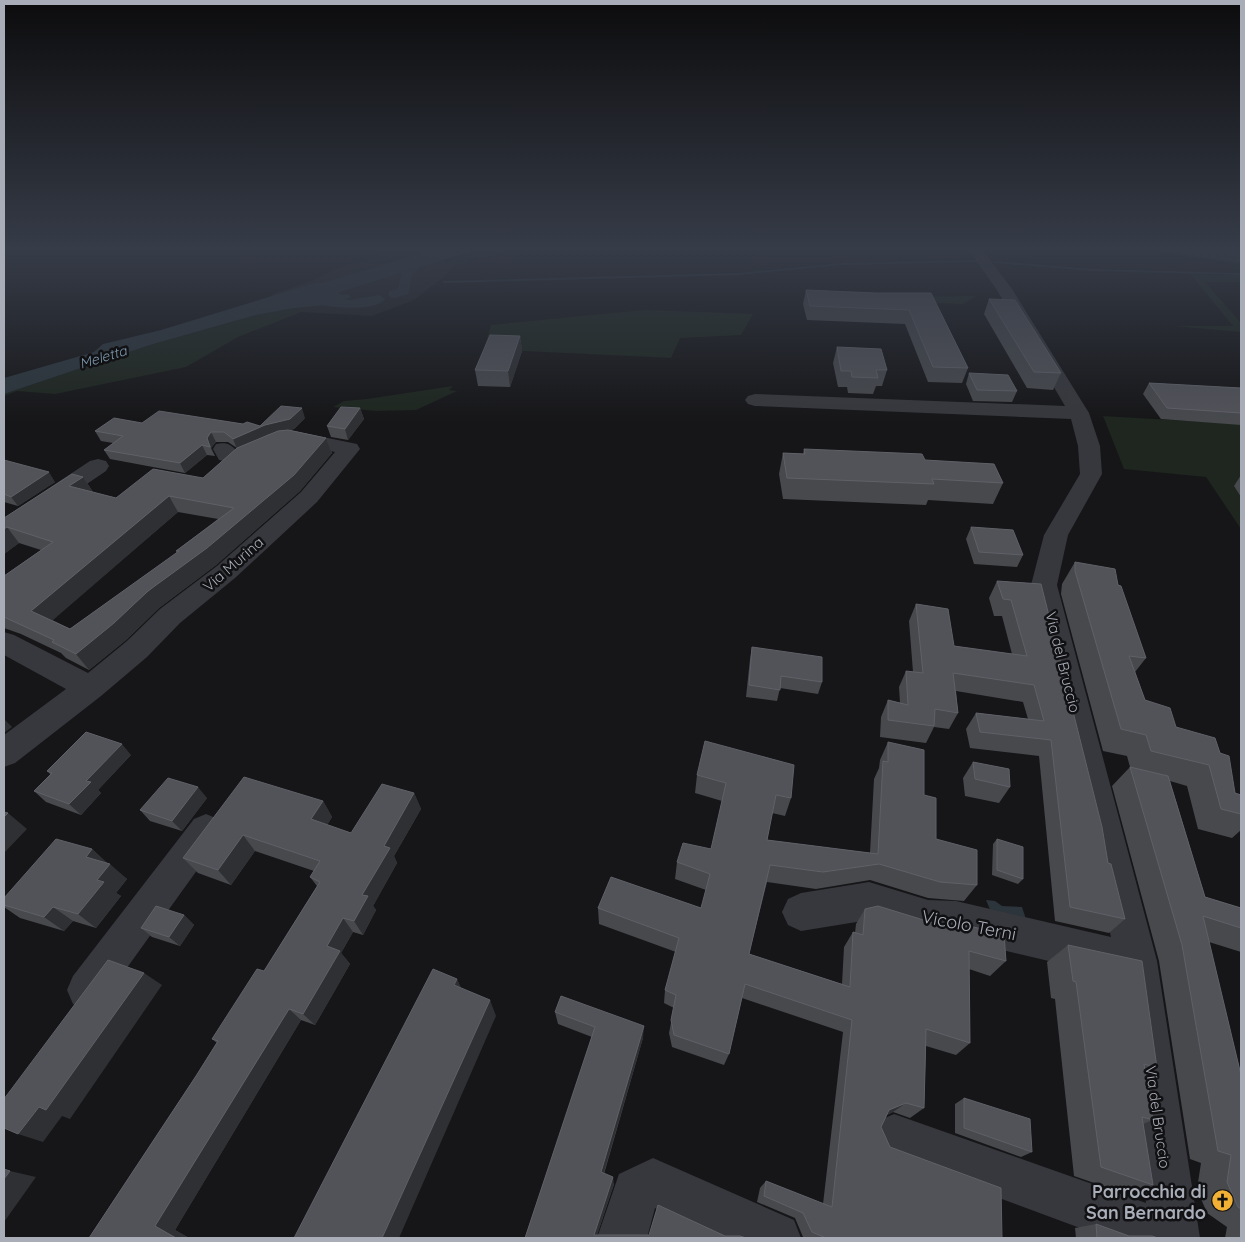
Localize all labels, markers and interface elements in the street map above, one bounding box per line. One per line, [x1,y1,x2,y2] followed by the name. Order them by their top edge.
[77,341,130,373] water label: Meletta
[199,533,267,595] street label: Via Murina
[1041,610,1085,714] street label: Via del Bruccio
[920,905,1018,945] street label: Vicolo Terni
[1141,1064,1175,1170] street label: Via del Bruccio
[1086,1180,1206,1224] place label: Parrocchia di San Bernardo
[1210,1189,1234,1213] church icon: Parrocchia di San Bernardo

